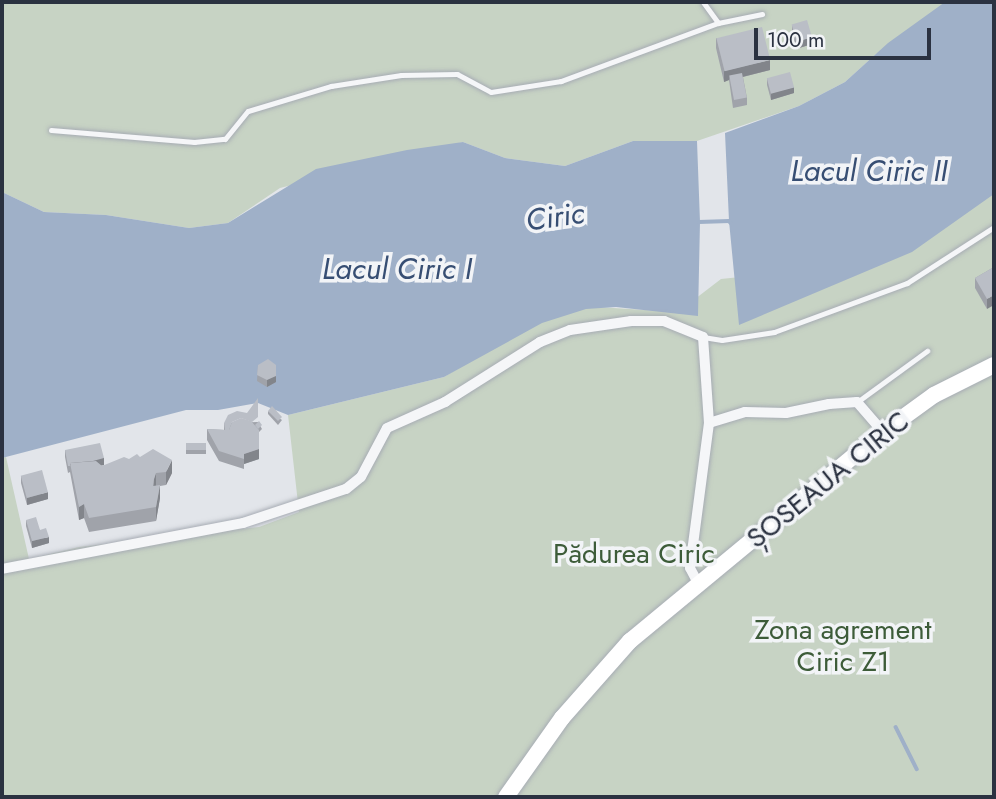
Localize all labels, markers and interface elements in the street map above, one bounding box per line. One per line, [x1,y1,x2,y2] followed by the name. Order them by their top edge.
[758,14,935,58] scale bar
[767,25,824,55] text: 100 m
[791,153,947,189] water label: Lacul Ciric II
[523,195,587,239] water label: Ciric
[322,251,472,287] water label: Lacul Ciric I
[740,404,916,556] street label: ȘOSEAUA CIRIC
[553,537,715,571] park label: Pădurea Ciric
[755,613,931,679] park label: Zona agrement Ciric Z1

